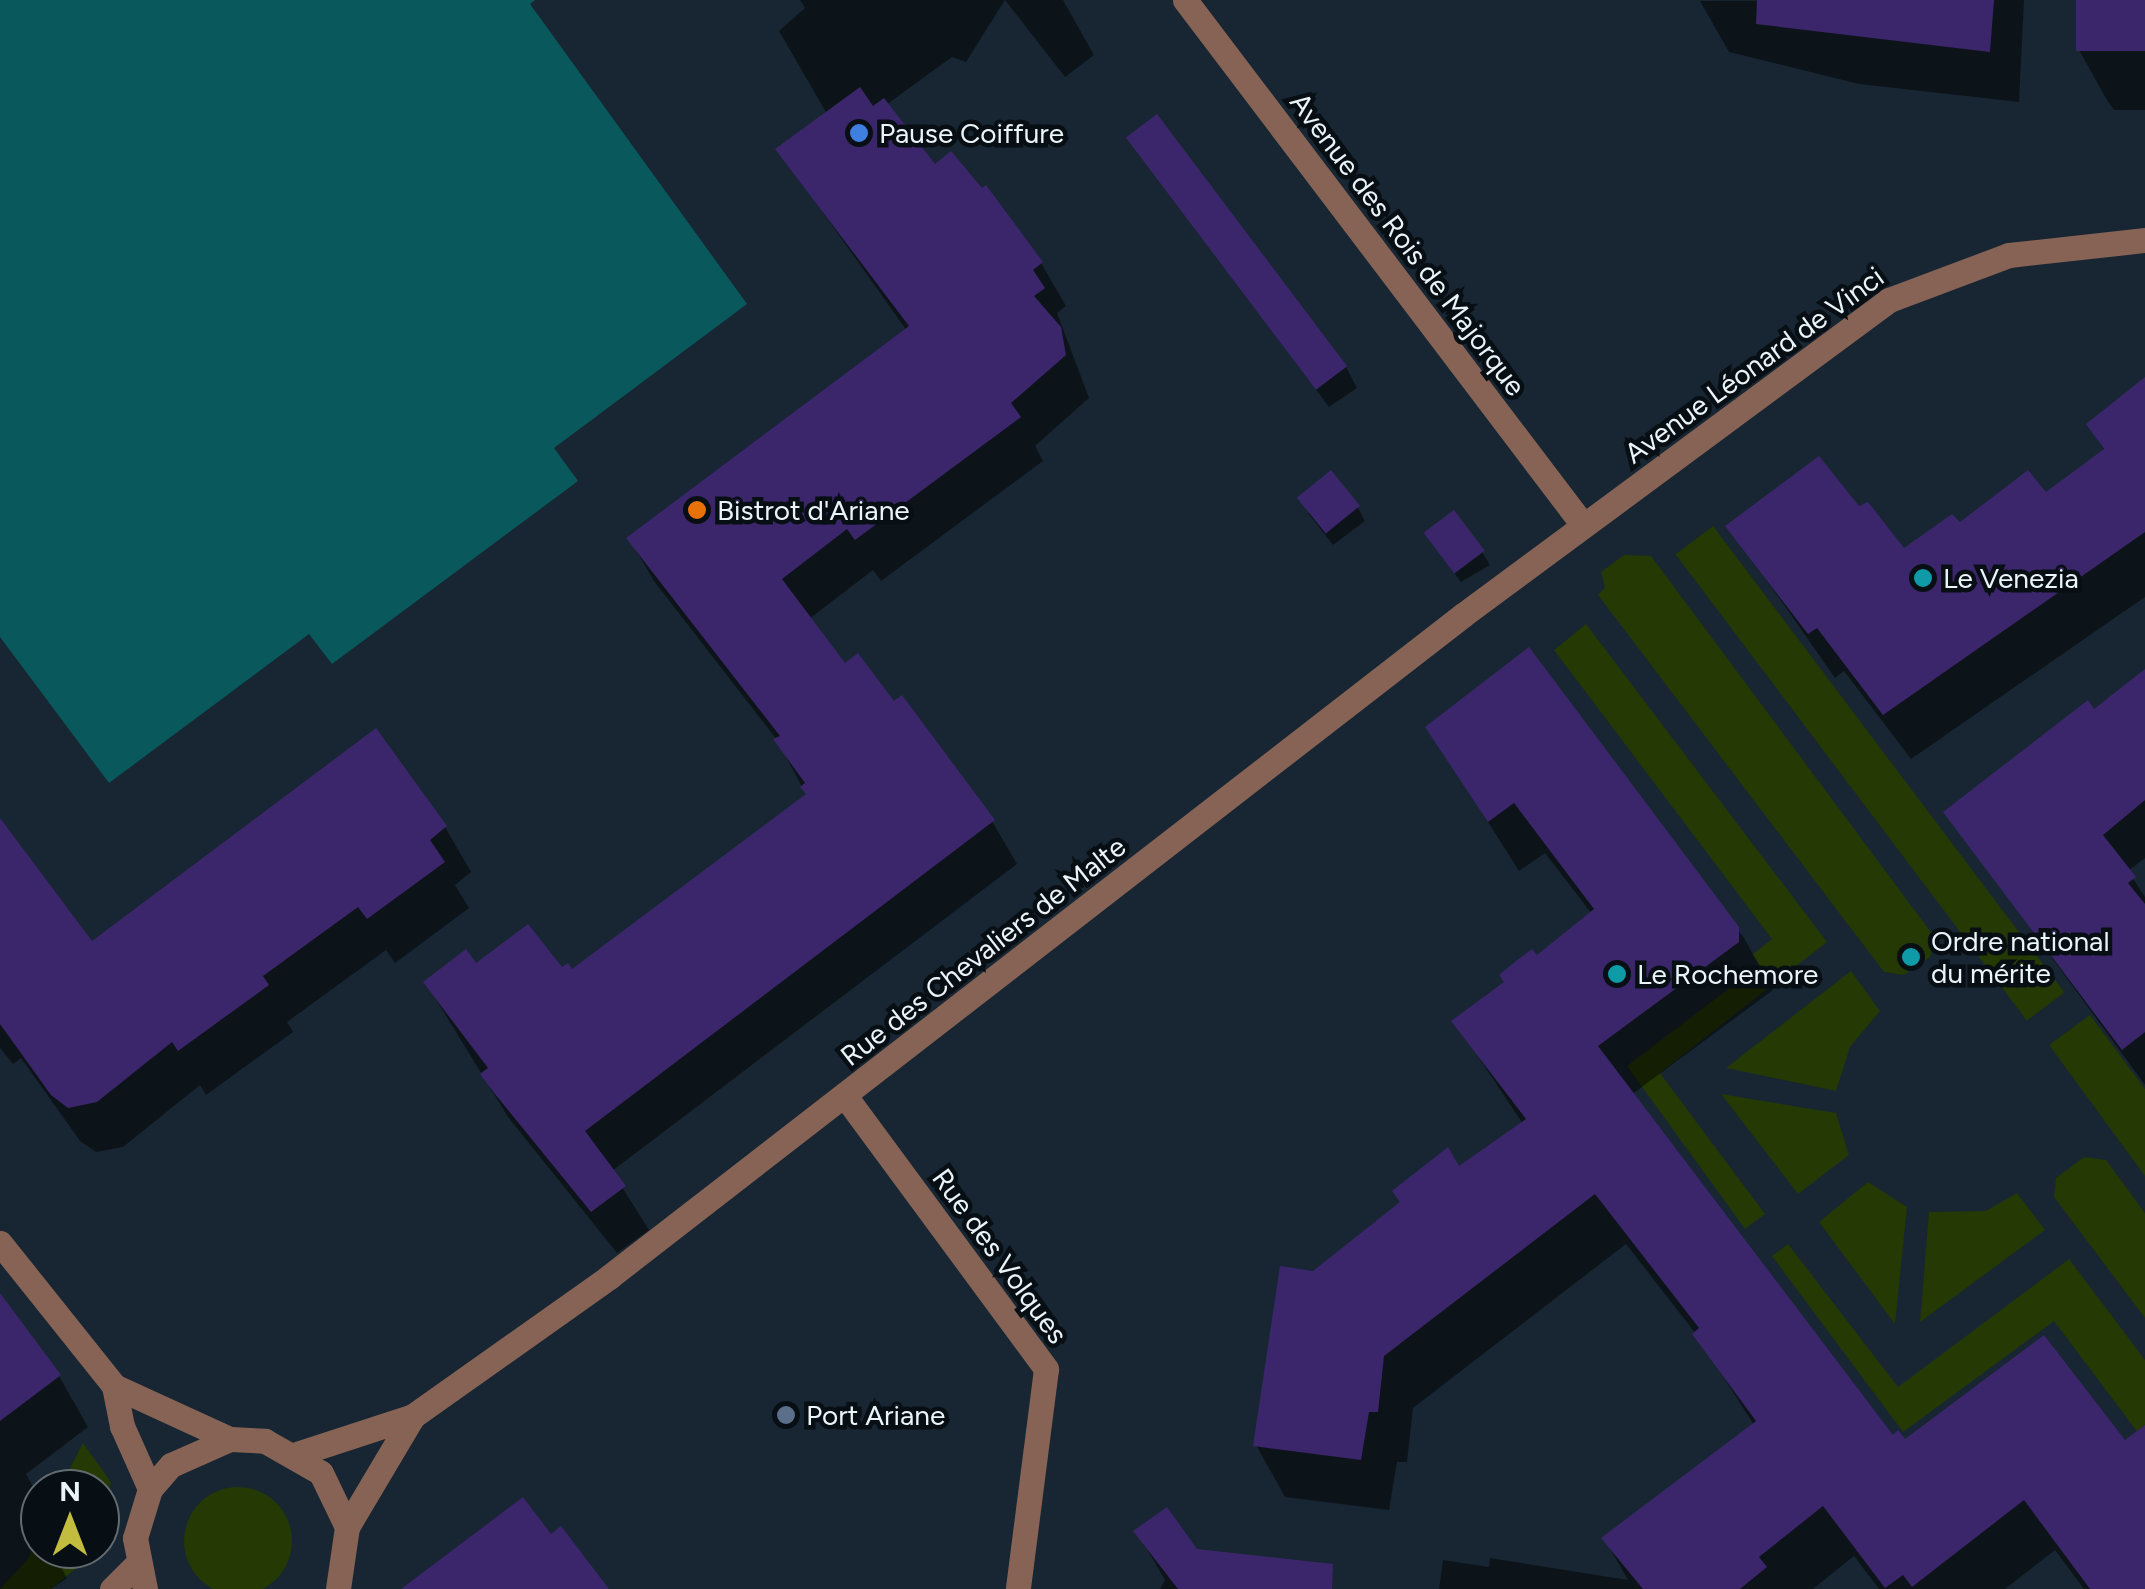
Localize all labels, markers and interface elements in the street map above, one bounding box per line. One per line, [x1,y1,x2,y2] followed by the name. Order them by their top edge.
[1283,86,1533,402] street label: Avenue des Rois de Majorque
[879,116,1064,150] place label: Pause Coiffure
[848,122,870,144] marker: Pause Coiffure
[1618,260,1890,470] street label: Avenue Léonard de Vinci
[717,493,910,527] place label: Bistrot d'Ariane
[686,499,708,521] marker: Bistrot d'Ariane
[1943,561,2079,595] place label: Le Venezia
[1912,567,1934,589] marker: Le Venezia
[834,829,1132,1073] street label: Rue des Chevaliers de Malte
[1931,924,2110,990] place label: Ordre national du mérite
[1900,946,1922,968] marker: Ordre national du mérite
[1637,957,1818,991] place label: Le Rochemore
[1606,963,1628,985] marker: Le Rochemore
[925,1162,1075,1350] street label: Rue des Volques
[806,1398,945,1432] place label: Port Ariane
[775,1404,797,1426] marker: Port Ariane
[20,1469,120,1569] north arrow
[59,1474,81,1508] text: N

